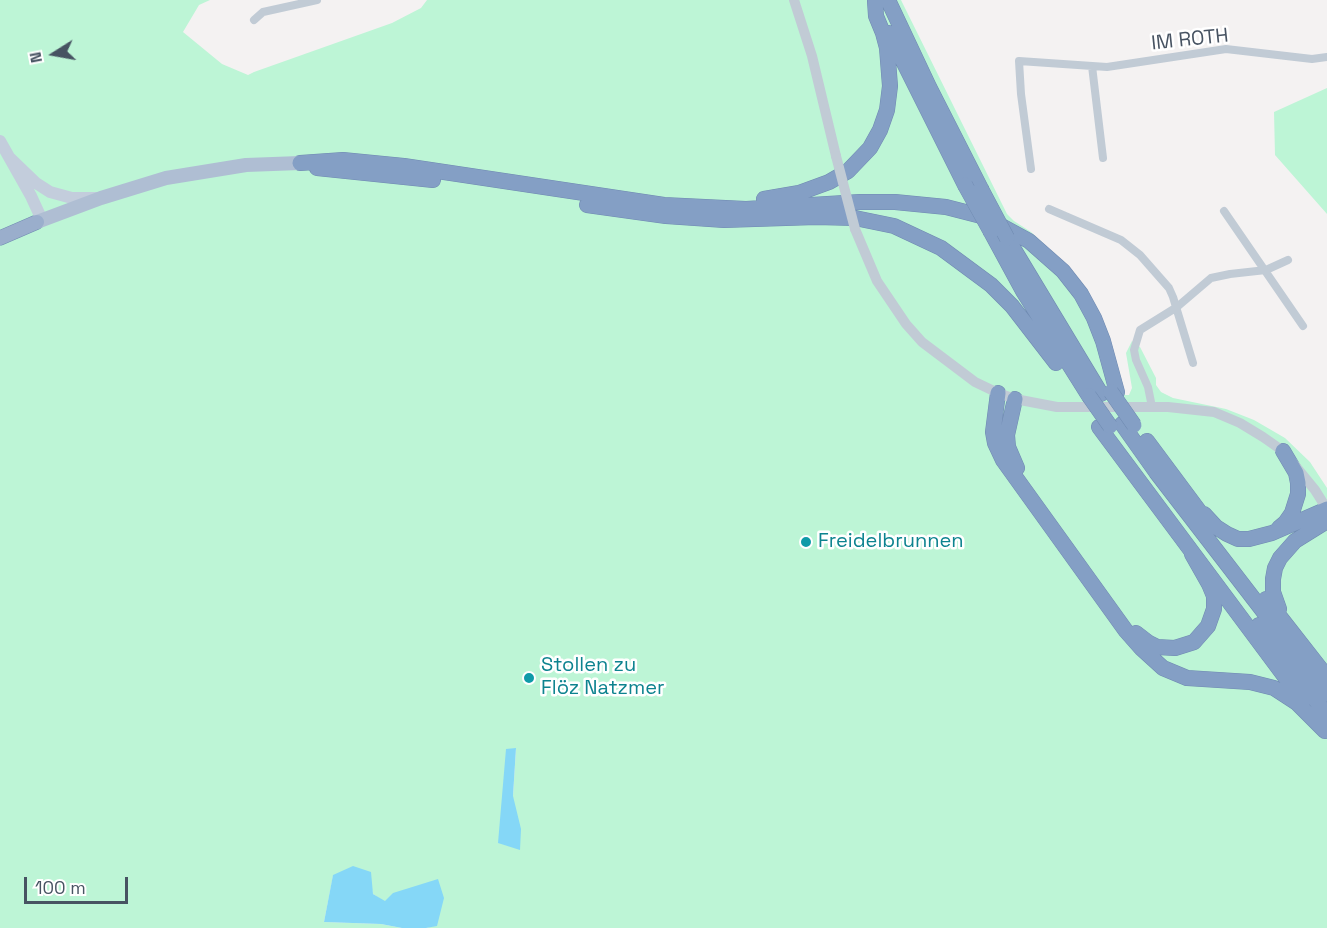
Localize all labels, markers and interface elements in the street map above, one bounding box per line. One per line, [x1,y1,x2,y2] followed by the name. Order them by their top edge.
[24,24,84,84] north arrow
[1150,24,1230,56] street label: IM ROTH
[25,50,47,65] text: N
[818,530,964,554] place label: Freidelbrunnen
[799,535,813,549] marker: Freidelbrunnen
[541,654,665,701] place label: Stollen zu Flöz Natzmer
[522,671,536,685] marker: Stollen zu Flöz Natzmer
[27,865,130,903] scale bar
[35,876,86,899] text: 100 m

